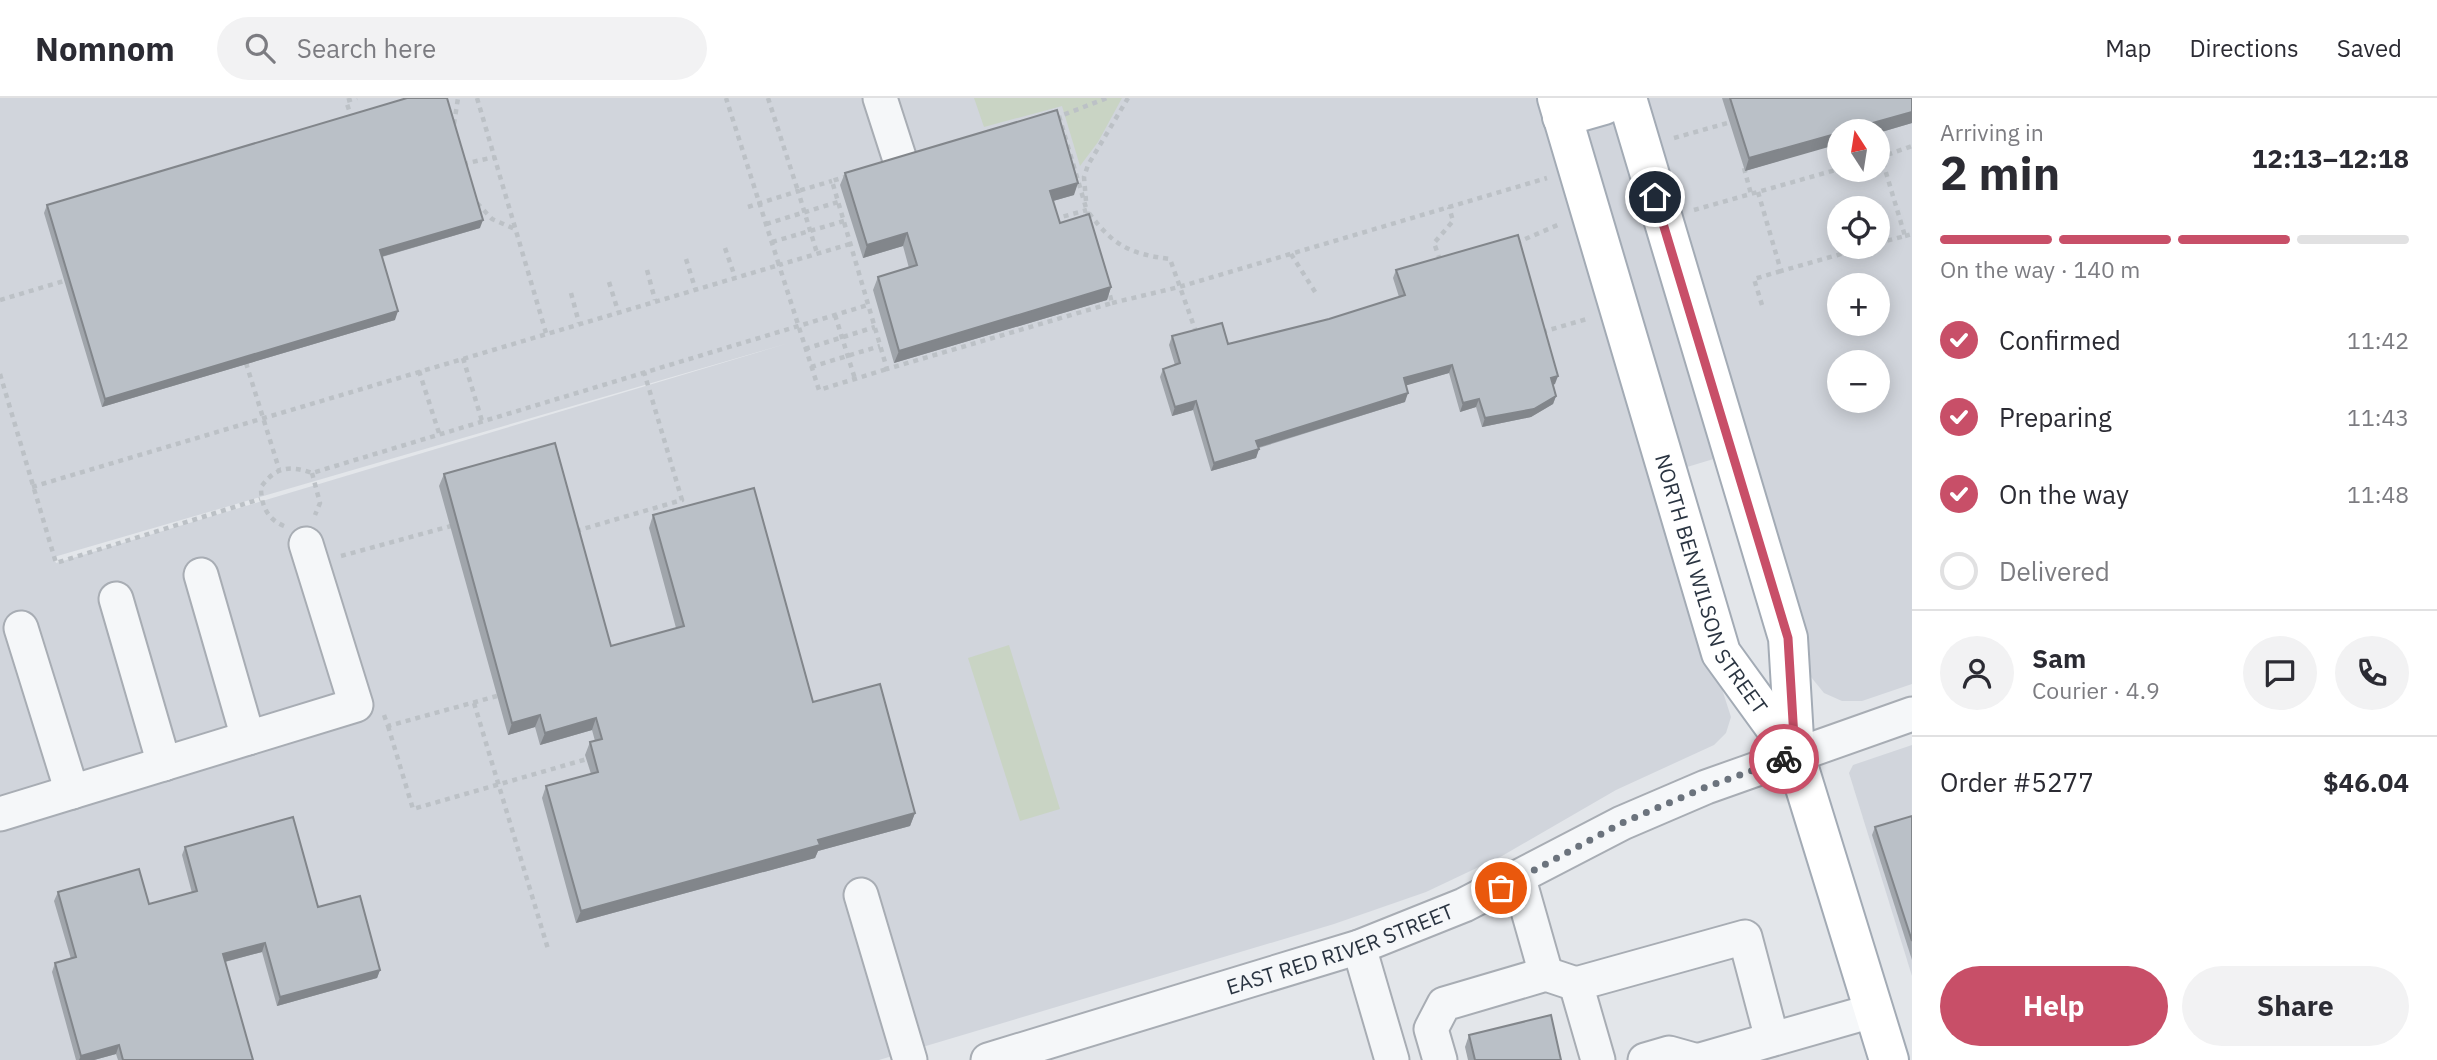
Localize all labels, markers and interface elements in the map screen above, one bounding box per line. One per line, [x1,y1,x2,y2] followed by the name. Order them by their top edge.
[217,17,707,80] search box
[35,27,175,70] text: Nomnom
[241,29,279,67] icon: search
[297,31,436,65] text: Search here
[2105,32,2151,64] text: Map
[2189,32,2299,64] text: Directions
[2337,32,2402,64] text: Saved
[1940,117,2044,147] text: Arriving in
[1827,119,1890,182] north arrow
[1827,119,1890,413] map controls
[2252,141,2409,175] text: 12:13–12:18
[1940,143,2060,203] text: 2 min
[1625,167,1685,227] pin
[1636,178,1674,216] icon: home
[1827,196,1890,259] button: locate
[1940,254,2140,284] text: On the way · 140 m
[1827,273,1890,336] button: +
[1940,321,1978,359] icon: check
[1999,323,2121,357] text: Confirmed
[2347,325,2409,355] text: 11:42
[1827,350,1890,413] button: −
[1940,398,1978,436] icon: check
[1999,400,2112,434] text: Preparing
[2347,402,2409,432] text: 11:43
[1649,450,1774,719] street label: NORTH BEN WILSON STREET
[1940,475,1978,513] icon: check
[1999,477,2129,511] text: On the way
[2347,479,2409,509] text: 11:48
[1999,554,2110,588] text: Delivered
[1940,636,2014,710] button: person
[2243,636,2317,710] button: chat
[2335,636,2409,710] button: phone
[2032,641,2086,675] text: Sam
[2032,675,2160,705] text: Courier · 4.9
[1749,724,1819,794] courier
[1765,740,1803,778] icon: bike
[1940,765,2094,799] text: Order #5277
[2323,765,2409,799] text: $46.04
[1471,858,1531,918] pin
[1482,869,1520,907] icon: bag
[1223,897,1458,1001] street label: EAST RED RIVER STREET
[1940,966,2168,1046] button: Help
[2182,966,2409,1046] button: Share

